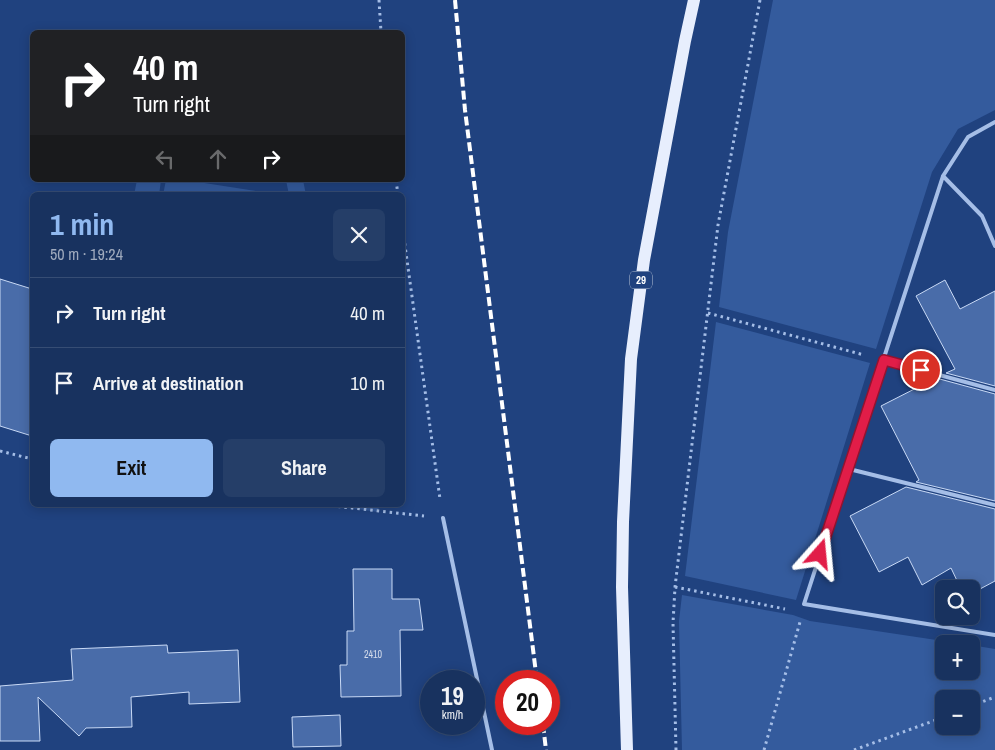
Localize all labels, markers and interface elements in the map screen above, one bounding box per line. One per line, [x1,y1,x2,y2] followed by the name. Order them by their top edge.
[133,44,198,91] text: 40 m
[50,50,115,115] icon: right
[133,89,210,119] text: Turn right
[151,145,179,173] icon: left
[204,145,232,173] icon: ahead
[257,145,285,173] icon: right
[50,204,114,244] text: 1 min
[333,209,385,261] button: close
[50,243,123,265] text: 50 m · 19:24
[630,272,652,288] road number: 29
[50,299,78,327] icon: right
[93,300,165,326] text: Turn right
[350,300,385,326] text: 40 m
[900,349,942,391] pin
[907,356,935,384] icon: arrive
[50,369,78,397] icon: arrive
[93,370,244,396] text: Arrive at destination
[350,370,385,396] text: 10 m
[50,439,213,497] button: Exit
[223,439,385,497] button: Share
[793,527,845,579] position arrow
[935,580,980,735] map controls
[935,580,980,625] button: search
[935,635,980,680] button: +
[364,648,383,661] house number: 2410
[495,670,560,735] speed limit sign: 20
[441,679,464,713] text: 19
[935,690,980,735] button: −
[442,707,463,723] text: km/h

